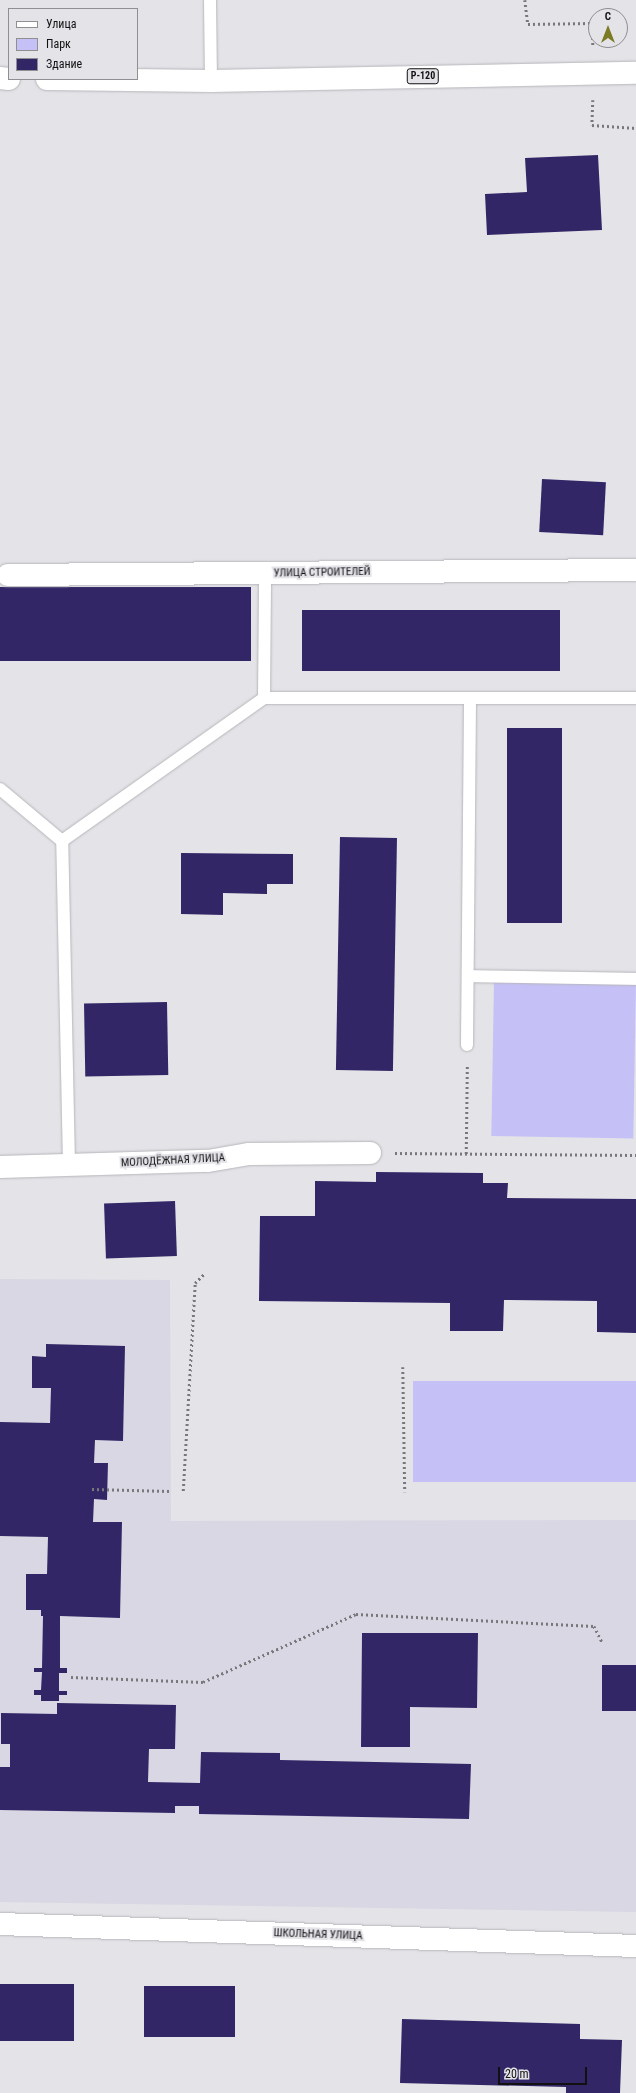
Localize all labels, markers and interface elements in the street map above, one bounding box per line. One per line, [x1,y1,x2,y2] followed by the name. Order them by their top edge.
[8,8,138,80] legend
[588,8,628,48] north arrow
[605,10,611,23] text: С
[46,17,76,31] text: Улица
[46,37,71,51] text: Парк
[46,57,82,71] text: Здание
[406,68,440,84] road number: Р-120
[274,566,370,580] street label: УЛИЦА СТРОИТЕЛЕЙ
[121,1152,225,1170] street label: МОЛОДЁЖНАЯ УЛИЦА
[273,1927,363,1943] street label: ШКОЛЬНАЯ УЛИЦА
[500,2059,589,2085] scale bar
[505,2067,529,2081] text: 20 m

